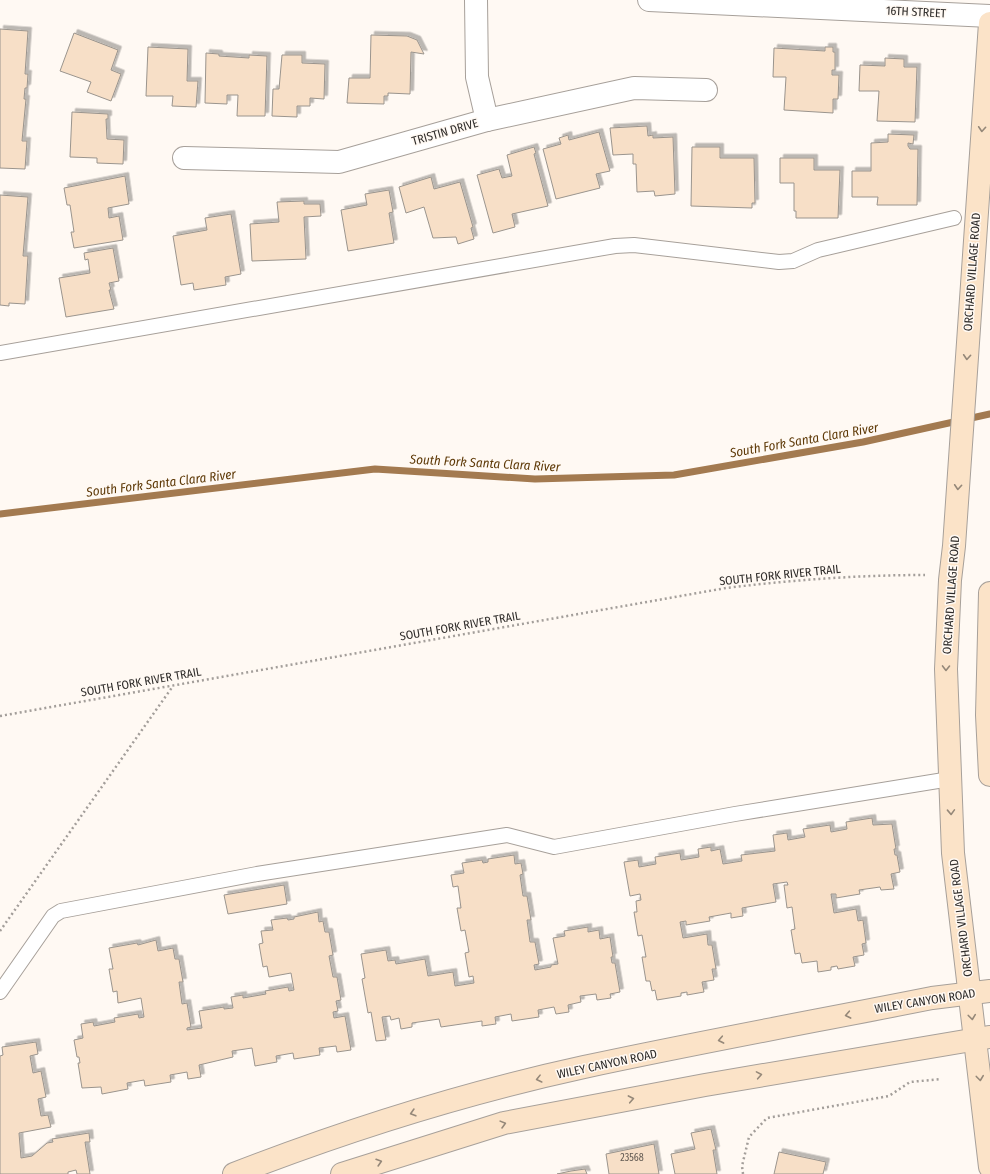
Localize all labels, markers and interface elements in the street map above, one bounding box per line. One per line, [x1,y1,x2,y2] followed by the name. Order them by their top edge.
[886,3,947,21] street label: 16TH STREET
[410,116,480,148] street label: TRISTIN DRIVE
[978,126,987,132] one-way arrow
[961,212,983,332] street label: ORCHARD VILLAGE ROAD
[962,354,971,360] one-way arrow
[728,419,880,461] water label: South Fork Santa Clara River
[408,452,561,474] water label: South Fork Santa Clara River
[84,466,237,500] water label: South Fork Santa Clara River
[954,484,963,490] one-way arrow
[940,535,962,655] street label: ORCHARD VILLAGE ROAD
[719,562,842,588] street label: SOUTH FORK RIVER TRAIL
[399,608,522,643] street label: SOUTH FORK RIVER TRAIL
[80,664,203,699] street label: SOUTH FORK RIVER TRAIL
[942,665,950,671] one-way arrow
[947,809,955,815] one-way arrow
[947,858,975,978] street label: ORCHARD VILLAGE ROAD
[874,986,976,1016] street label: WILEY CANYON ROAD
[845,1010,851,1018] one-way arrow
[967,1013,976,1020] one-way arrow
[718,1036,724,1044] one-way arrow
[556,1047,658,1081] street label: WILEY CANYON ROAD
[756,1071,762,1080] one-way arrow
[536,1074,542,1082] one-way arrow
[975,1075,984,1081] one-way arrow
[628,1095,634,1103] one-way arrow
[410,1108,417,1117] one-way arrow
[500,1120,507,1129] one-way arrow
[620,1152,644,1164] house number: 23568
[376,1158,383,1167] one-way arrow

